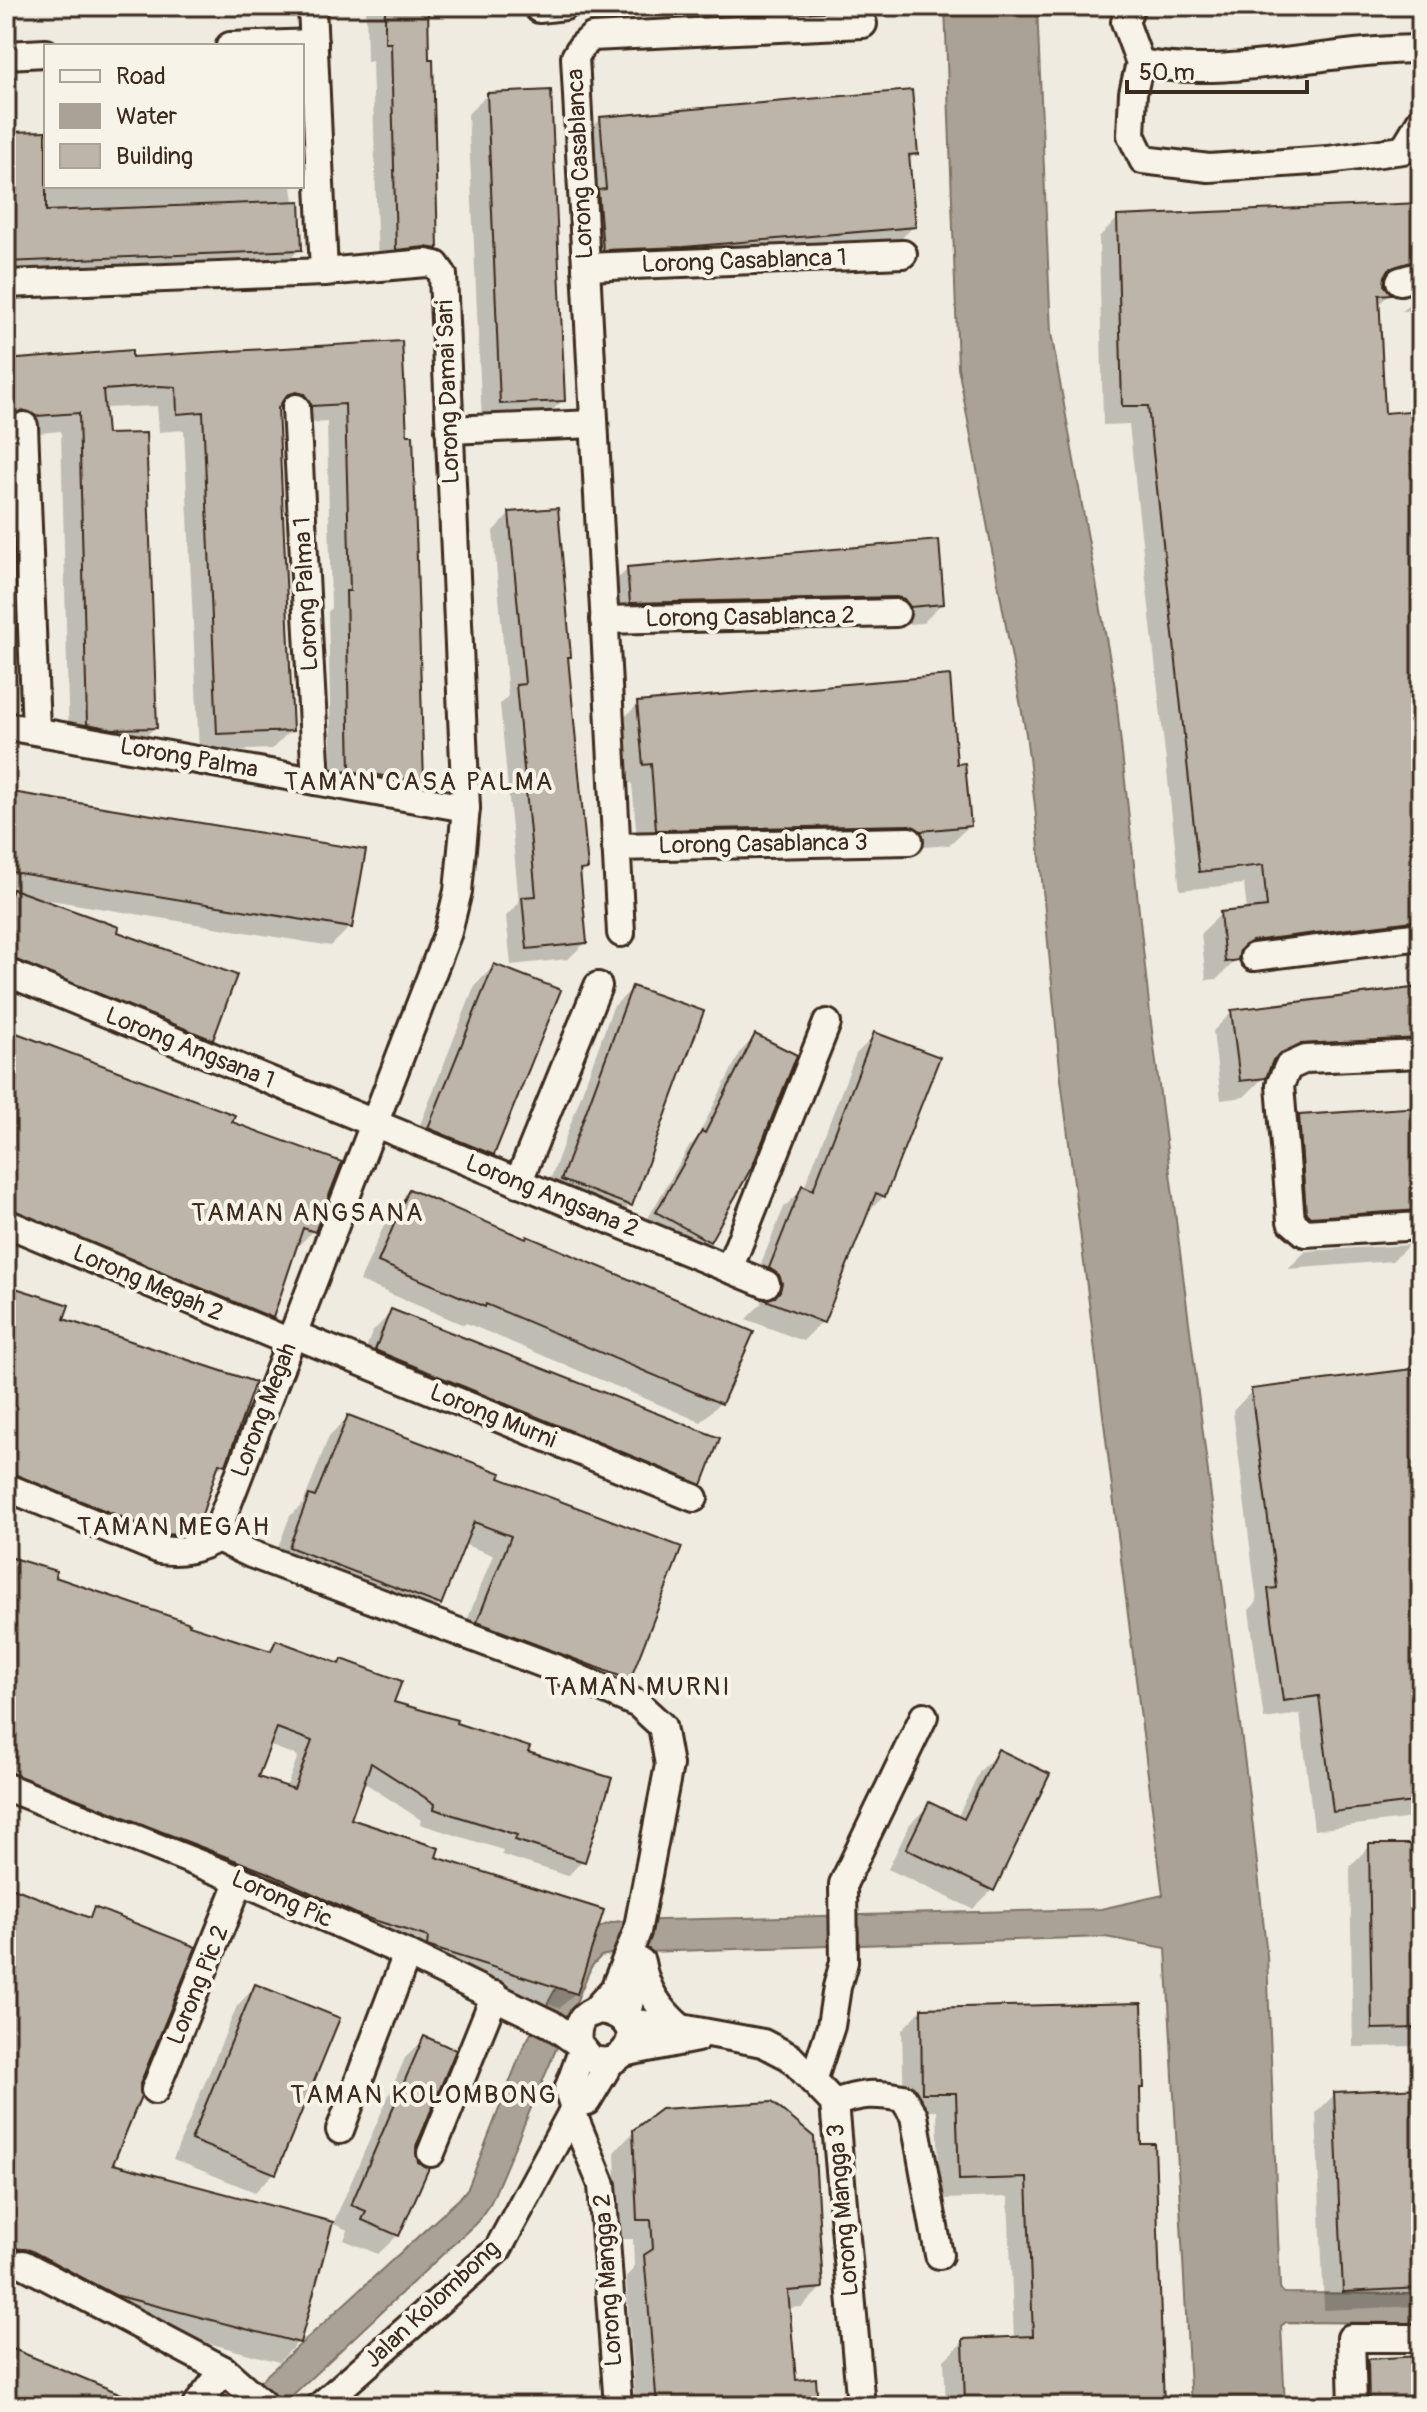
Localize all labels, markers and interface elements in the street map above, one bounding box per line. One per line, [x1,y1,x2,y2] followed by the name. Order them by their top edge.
[44,44,304,188] legend
[1127,44,1307,94] scale bar
[1139,58,1195,87] text: 50 m
[116,62,166,91] text: Road
[561,68,599,260] street label: Lorong Casablanca
[116,102,177,131] text: Water
[116,142,193,171] text: Building
[641,243,847,279] street label: Lorong Casablanca 1
[430,299,466,485] street label: Lorong Damai Sari
[287,516,325,672] street label: Lorong Palma 1
[645,601,855,633] street label: Lorong Casablanca 2
[118,732,260,784] street label: Lorong Palma
[284,766,554,798] district label: TAMAN CASA PALMA
[658,828,868,860] street label: Lorong Casablanca 3
[101,1001,279,1095] street label: Lorong Angsana 1
[461,1148,643,1244] street label: Lorong Angsana 2
[191,1197,425,1229] district label: TAMAN ANGSANA
[69,1238,227,1328] street label: Lorong Megah 2
[225,1339,303,1481] street label: Lorong Megah
[426,1377,560,1455] street label: Lorong Murni
[77,1511,271,1543] district label: TAMAN MEGAH
[544,1671,732,1703] district label: TAMAN MURNI
[227,1864,337,1934] street label: Lorong Pic
[161,1921,235,2049] street label: Lorong Pic 2
[290,2079,558,2111] district label: TAMAN KOLOMBONG
[821,2122,865,2298] street label: Lorong Mangga 3
[587,2193,629,2367] street label: Lorong Mangga 2
[358,2234,506,2374] street label: Jalan Kolombong

